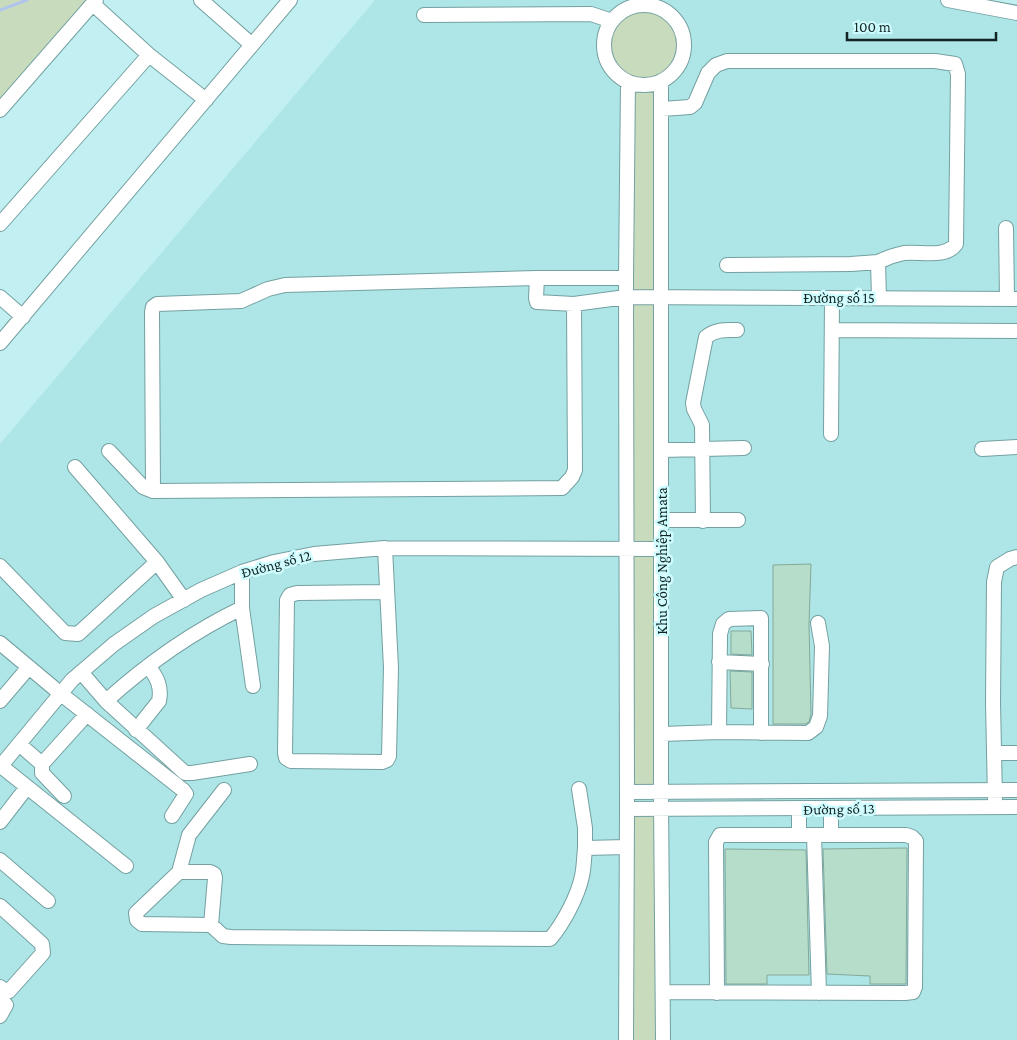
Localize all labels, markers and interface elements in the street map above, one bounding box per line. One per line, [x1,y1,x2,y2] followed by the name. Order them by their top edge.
[847,10,996,42] scale bar
[854,19,891,35] text: 100 m
[803,289,875,307] street label: Đường số 15
[654,487,671,635] street label: Khu Công Nghiệp Amata
[239,546,313,582] street label: Đường số 12
[803,799,875,819] street label: Đường số 13

